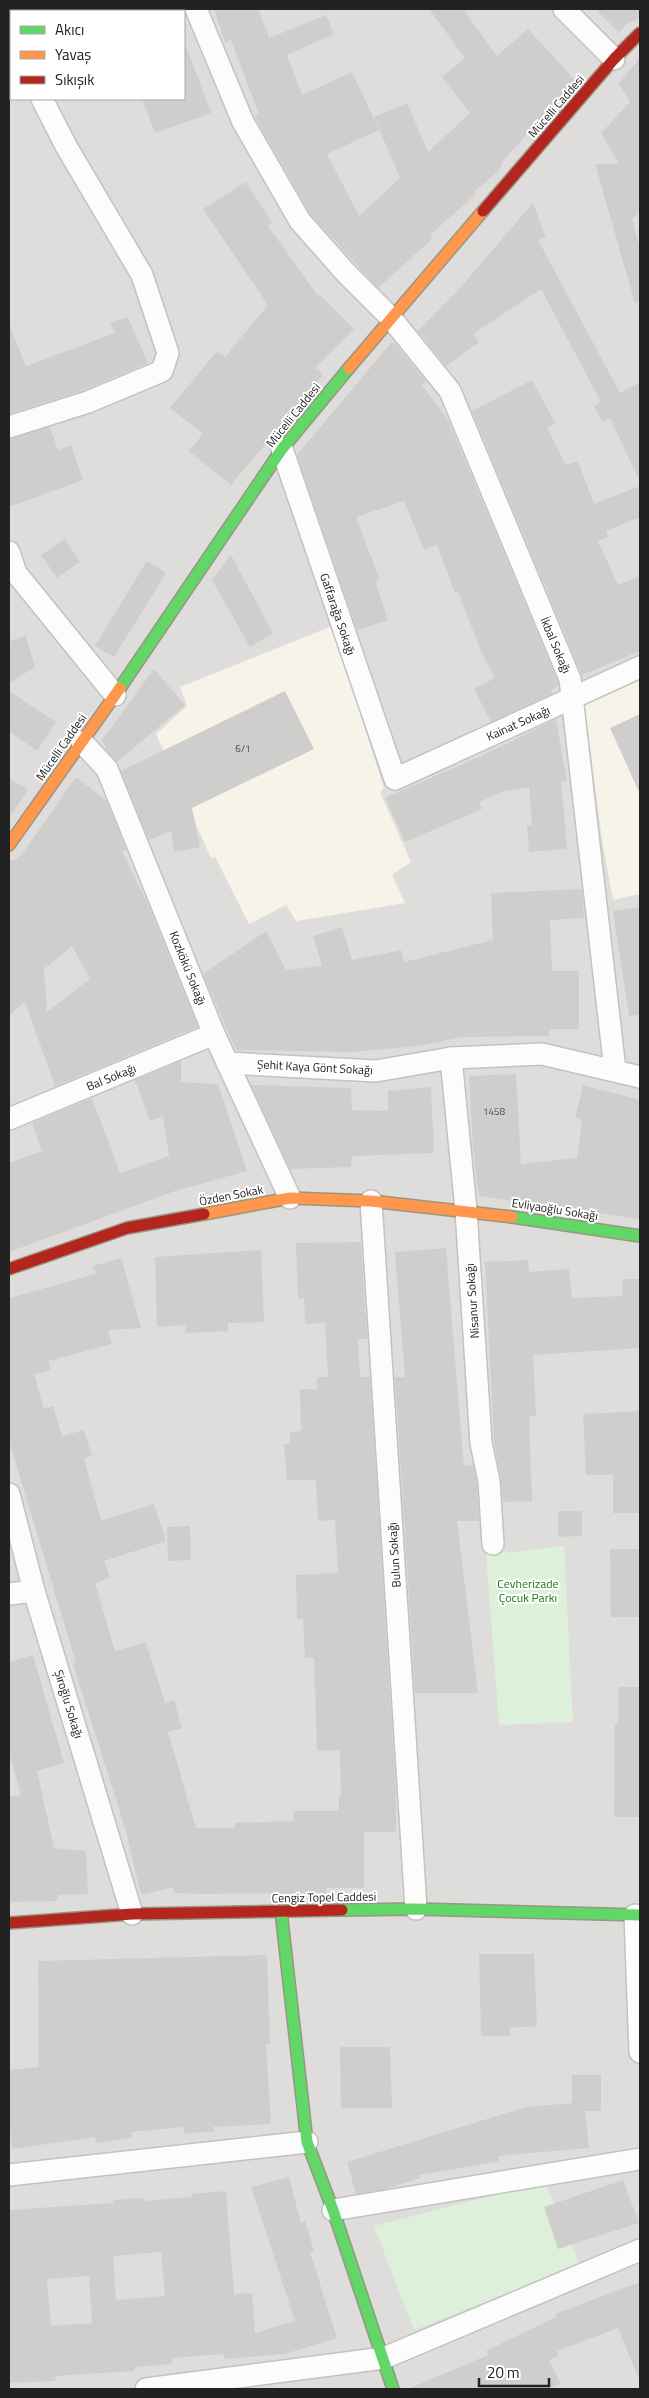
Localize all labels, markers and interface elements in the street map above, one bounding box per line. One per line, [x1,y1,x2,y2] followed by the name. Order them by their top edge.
[10,10,185,100] legend
[55,18,84,41] text: Akıcı
[55,43,91,66] text: Yavaş
[55,68,94,91] text: Sıkışık
[523,70,589,142] street label: Mücelli Caddesi
[261,379,325,451] street label: Mücelli Caddesi
[315,570,361,658] street label: Gaffarağa Sokağı
[536,614,576,676] street label: İkbal Sokağı
[483,700,553,746] street label: Kainat Sokağı
[31,710,91,784] street label: Mücelli Caddesi
[235,741,251,756] house number: 6/1
[164,928,212,1008] street label: Kozkökü Sokağı
[257,1054,373,1080] street label: Şehit Kaya Gönt Sokağı
[83,1058,139,1096] street label: Bal Sokağı
[483,1104,506,1119] house number: 1458
[197,1179,265,1211] street label: Özden Sokak
[511,1193,599,1225] street label: Evliyaoğlu Sokağı
[460,1263,484,1339] street label: Nisanur Sokağı
[382,1522,406,1588] street label: Bulun Sokağı
[497,1574,559,1607] park label: Cevherizade Çocuk Parkı
[50,1667,88,1741] street label: Şiroğlu Sokağı
[272,1887,376,1907] street label: Cengiz Topel Caddesi
[479,2356,549,2388] scale bar
[487,2361,520,2384] text: 20 m

